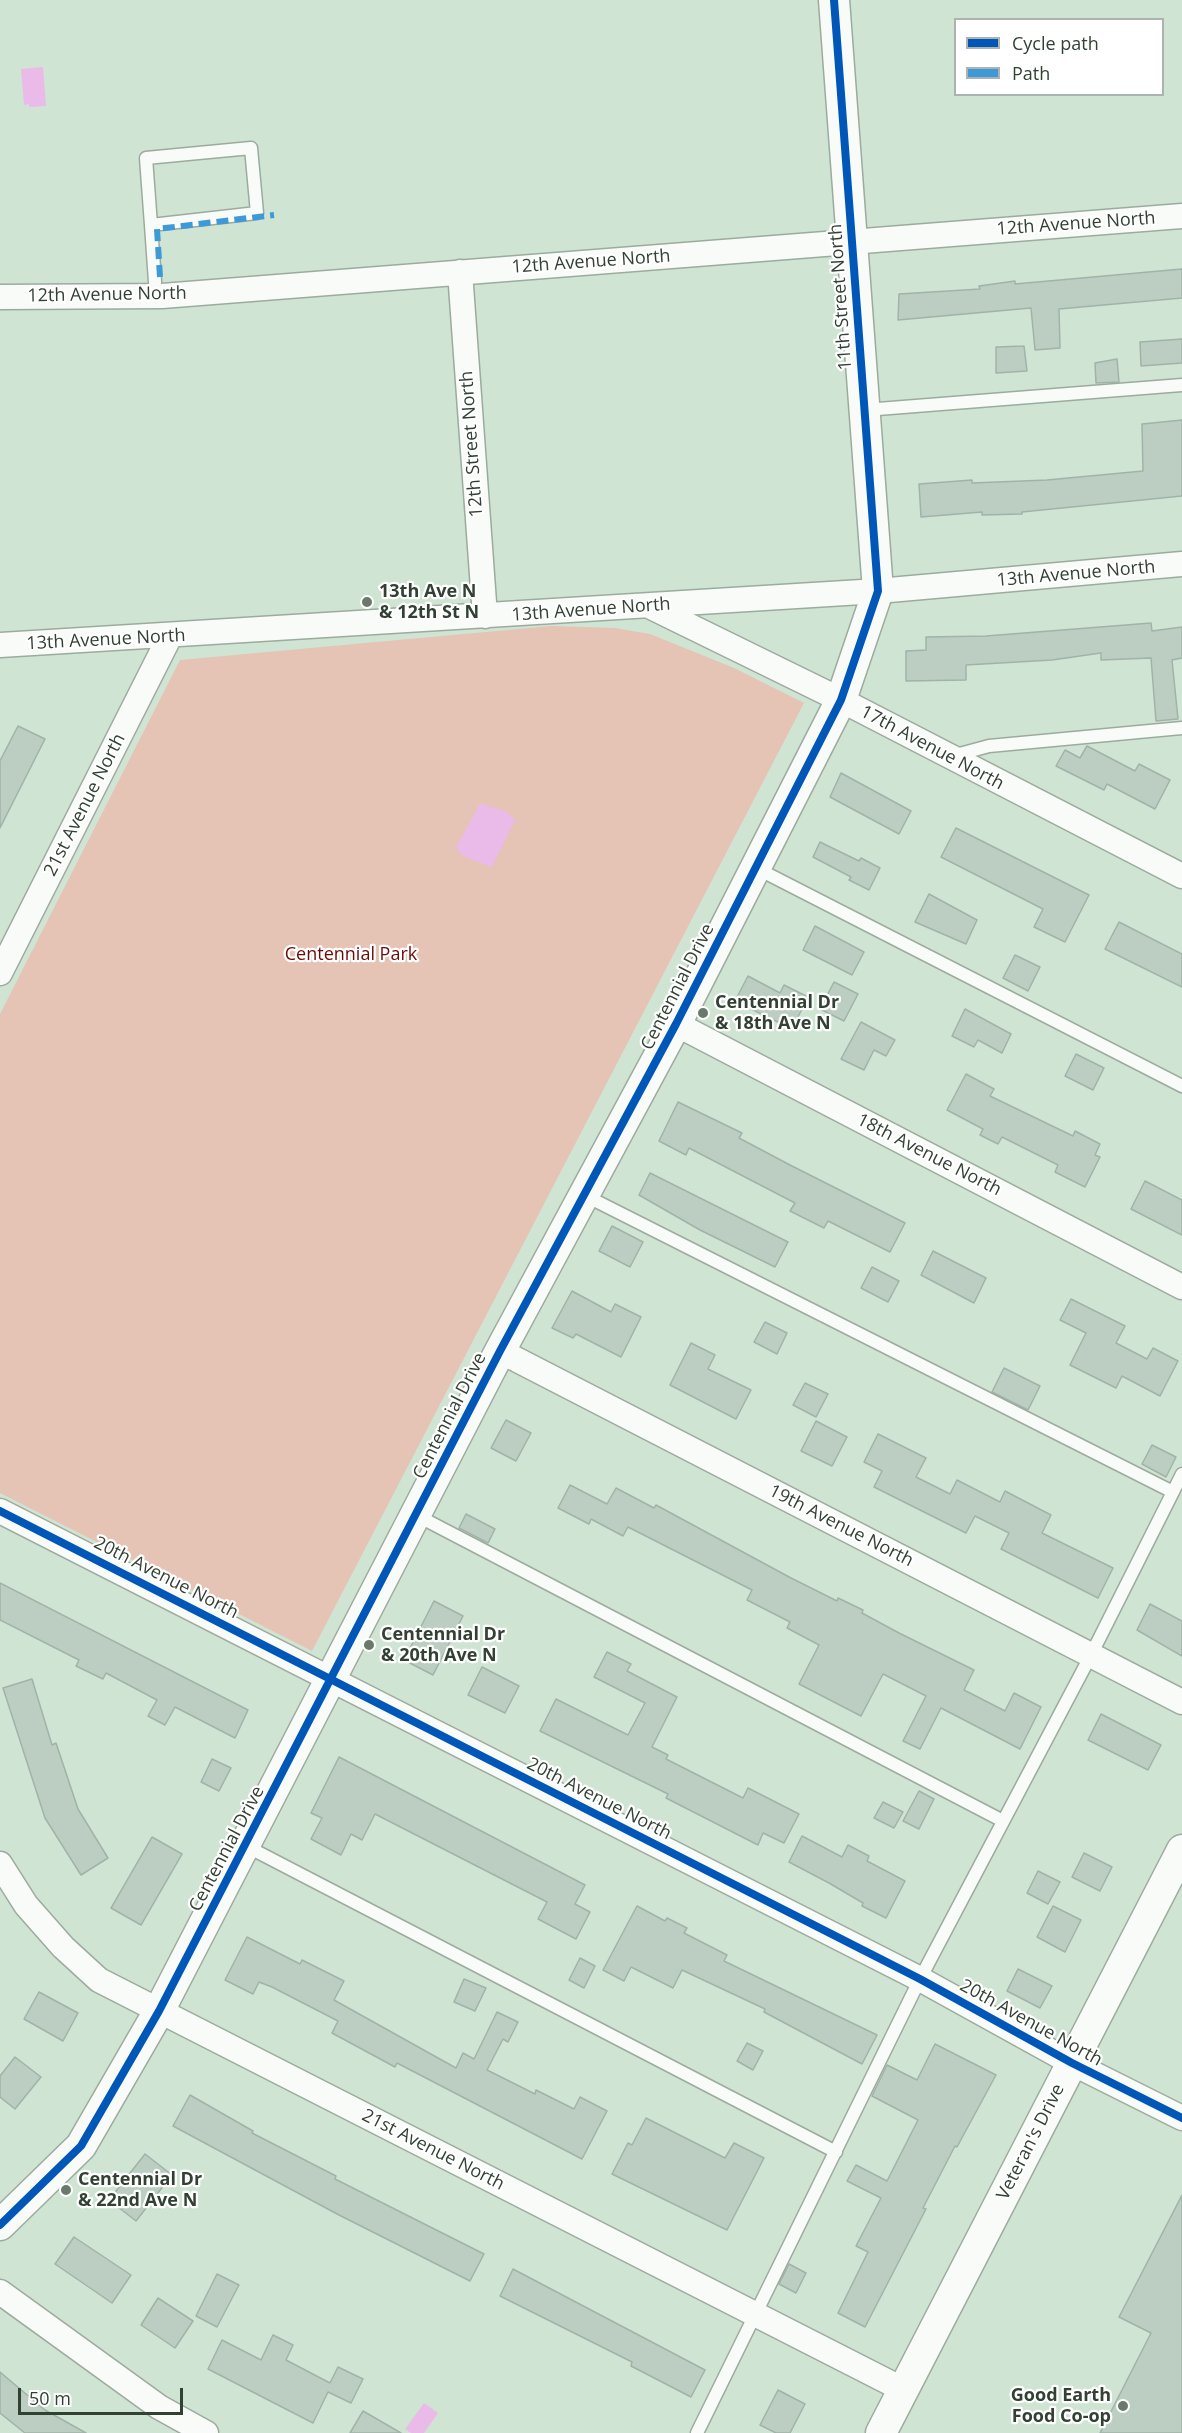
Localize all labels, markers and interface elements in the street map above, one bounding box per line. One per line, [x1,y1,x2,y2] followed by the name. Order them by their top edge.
[954,18,1164,96] legend
[1012,31,1099,55] text: Cycle path
[1012,61,1050,85] text: Path
[996,208,1156,240] street label: 12th Avenue North
[825,223,857,371] street label: 11th Street North
[511,246,671,278] street label: 12th Avenue North
[27,283,187,307] street label: 12th Avenue North
[456,370,488,518] street label: 12th Street North
[996,556,1156,592] street label: 13th Avenue North
[379,581,479,624] place label: 13th Ave N & 12th St N
[511,594,671,626] street label: 13th Avenue North
[360,595,374,609] marker: 13th Ave N & 12th St N
[26,625,186,655] street label: 13th Avenue North
[857,701,1007,795] street label: 17th Avenue North
[40,730,130,880] street label: 21st Avenue North
[637,920,719,1054] street label: Centennial Drive
[285,944,417,966] park label: Centennial Park
[715,992,839,1034] place label: Centennial Dr & 18th Ave N
[696,1006,710,1020] marker: Centennial Dr & 18th Ave N
[853,1109,1005,1201] street label: 18th Avenue North
[409,1349,491,1483] street label: Centennial Drive
[765,1480,917,1572] street label: 19th Avenue North
[90,1532,242,1624] street label: 20th Avenue North
[381,1624,505,1666] place label: Centennial Dr & 20th Ave N
[362,1638,376,1652] marker: Centennial Dr & 20th Ave N
[523,1753,675,1845] street label: 20th Avenue North
[185,1783,269,1915] street label: Centennial Drive
[956,1975,1106,2071] street label: 20th Avenue North
[993,2081,1069,2203] street label: Veteran's Drive
[358,2105,508,2195] street label: 21st Avenue North
[78,2169,202,2212] place label: Centennial Dr & 22nd Ave N
[59,2183,73,2197] marker: Centennial Dr & 22nd Ave N
[21,2376,186,2414] scale bar
[1011,2385,1111,2428] place label: Good Earth Food Co-op
[29,2386,71,2410] text: 50 m
[1116,2399,1130,2413] marker: Good Earth Food Co-op

